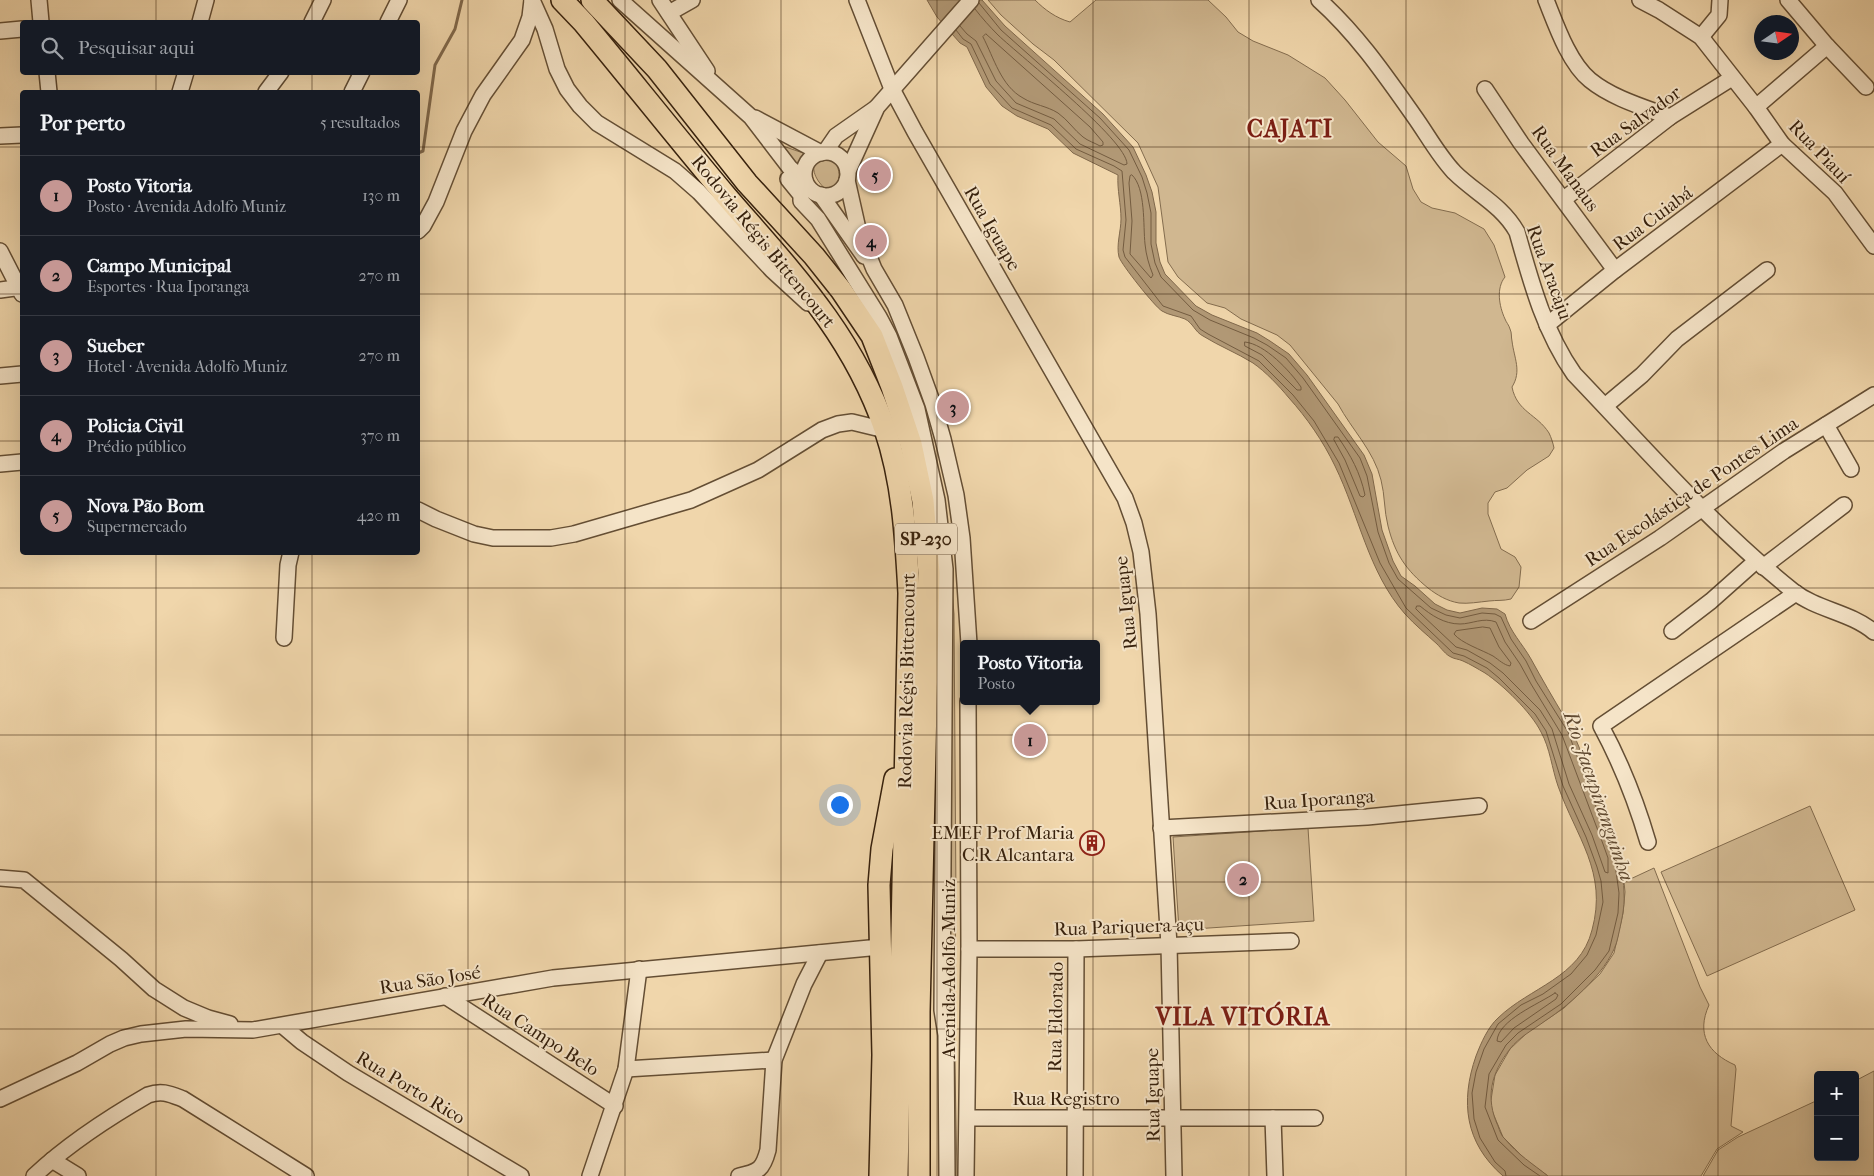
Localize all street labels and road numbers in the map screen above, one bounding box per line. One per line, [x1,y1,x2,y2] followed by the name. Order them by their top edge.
[1586,81,1686,162] street label: Rua Salvador
[1784,116,1855,188] street label: Rua Piauí
[1527,121,1604,216] street label: Rua Manaus
[687,151,840,333] street label: Rodovia Régis Bittencourt
[959,182,1025,275] street label: Rua Iguape
[1609,182,1697,256] street label: Rua Cuiabá
[1522,222,1576,323] street label: Rua Aracaju
[1581,412,1802,571] street label: Rua Escolástica de Pontes Lima
[895,524,957,554] road number: SP-230
[1110,555,1142,651] street label: Rua Iguape
[894,573,920,789] street label: Rodovia Régis Bittencourt
[1263,785,1375,815] street label: Rua Iporanga
[938,879,960,1060] street label: Avenida Adolfo Muniz
[1054,913,1205,941] street label: Rua Pariquera-açu
[378,961,482,999] street label: Rua São José
[1044,961,1068,1072] street label: Rua Eldorado
[478,989,603,1081] street label: Rua Campo Belo
[352,1047,469,1129] street label: Rua Porto Rico
[1141,1048,1165,1142] street label: Rua Iguape
[1012,1088,1120,1110] street label: Rua Registro

